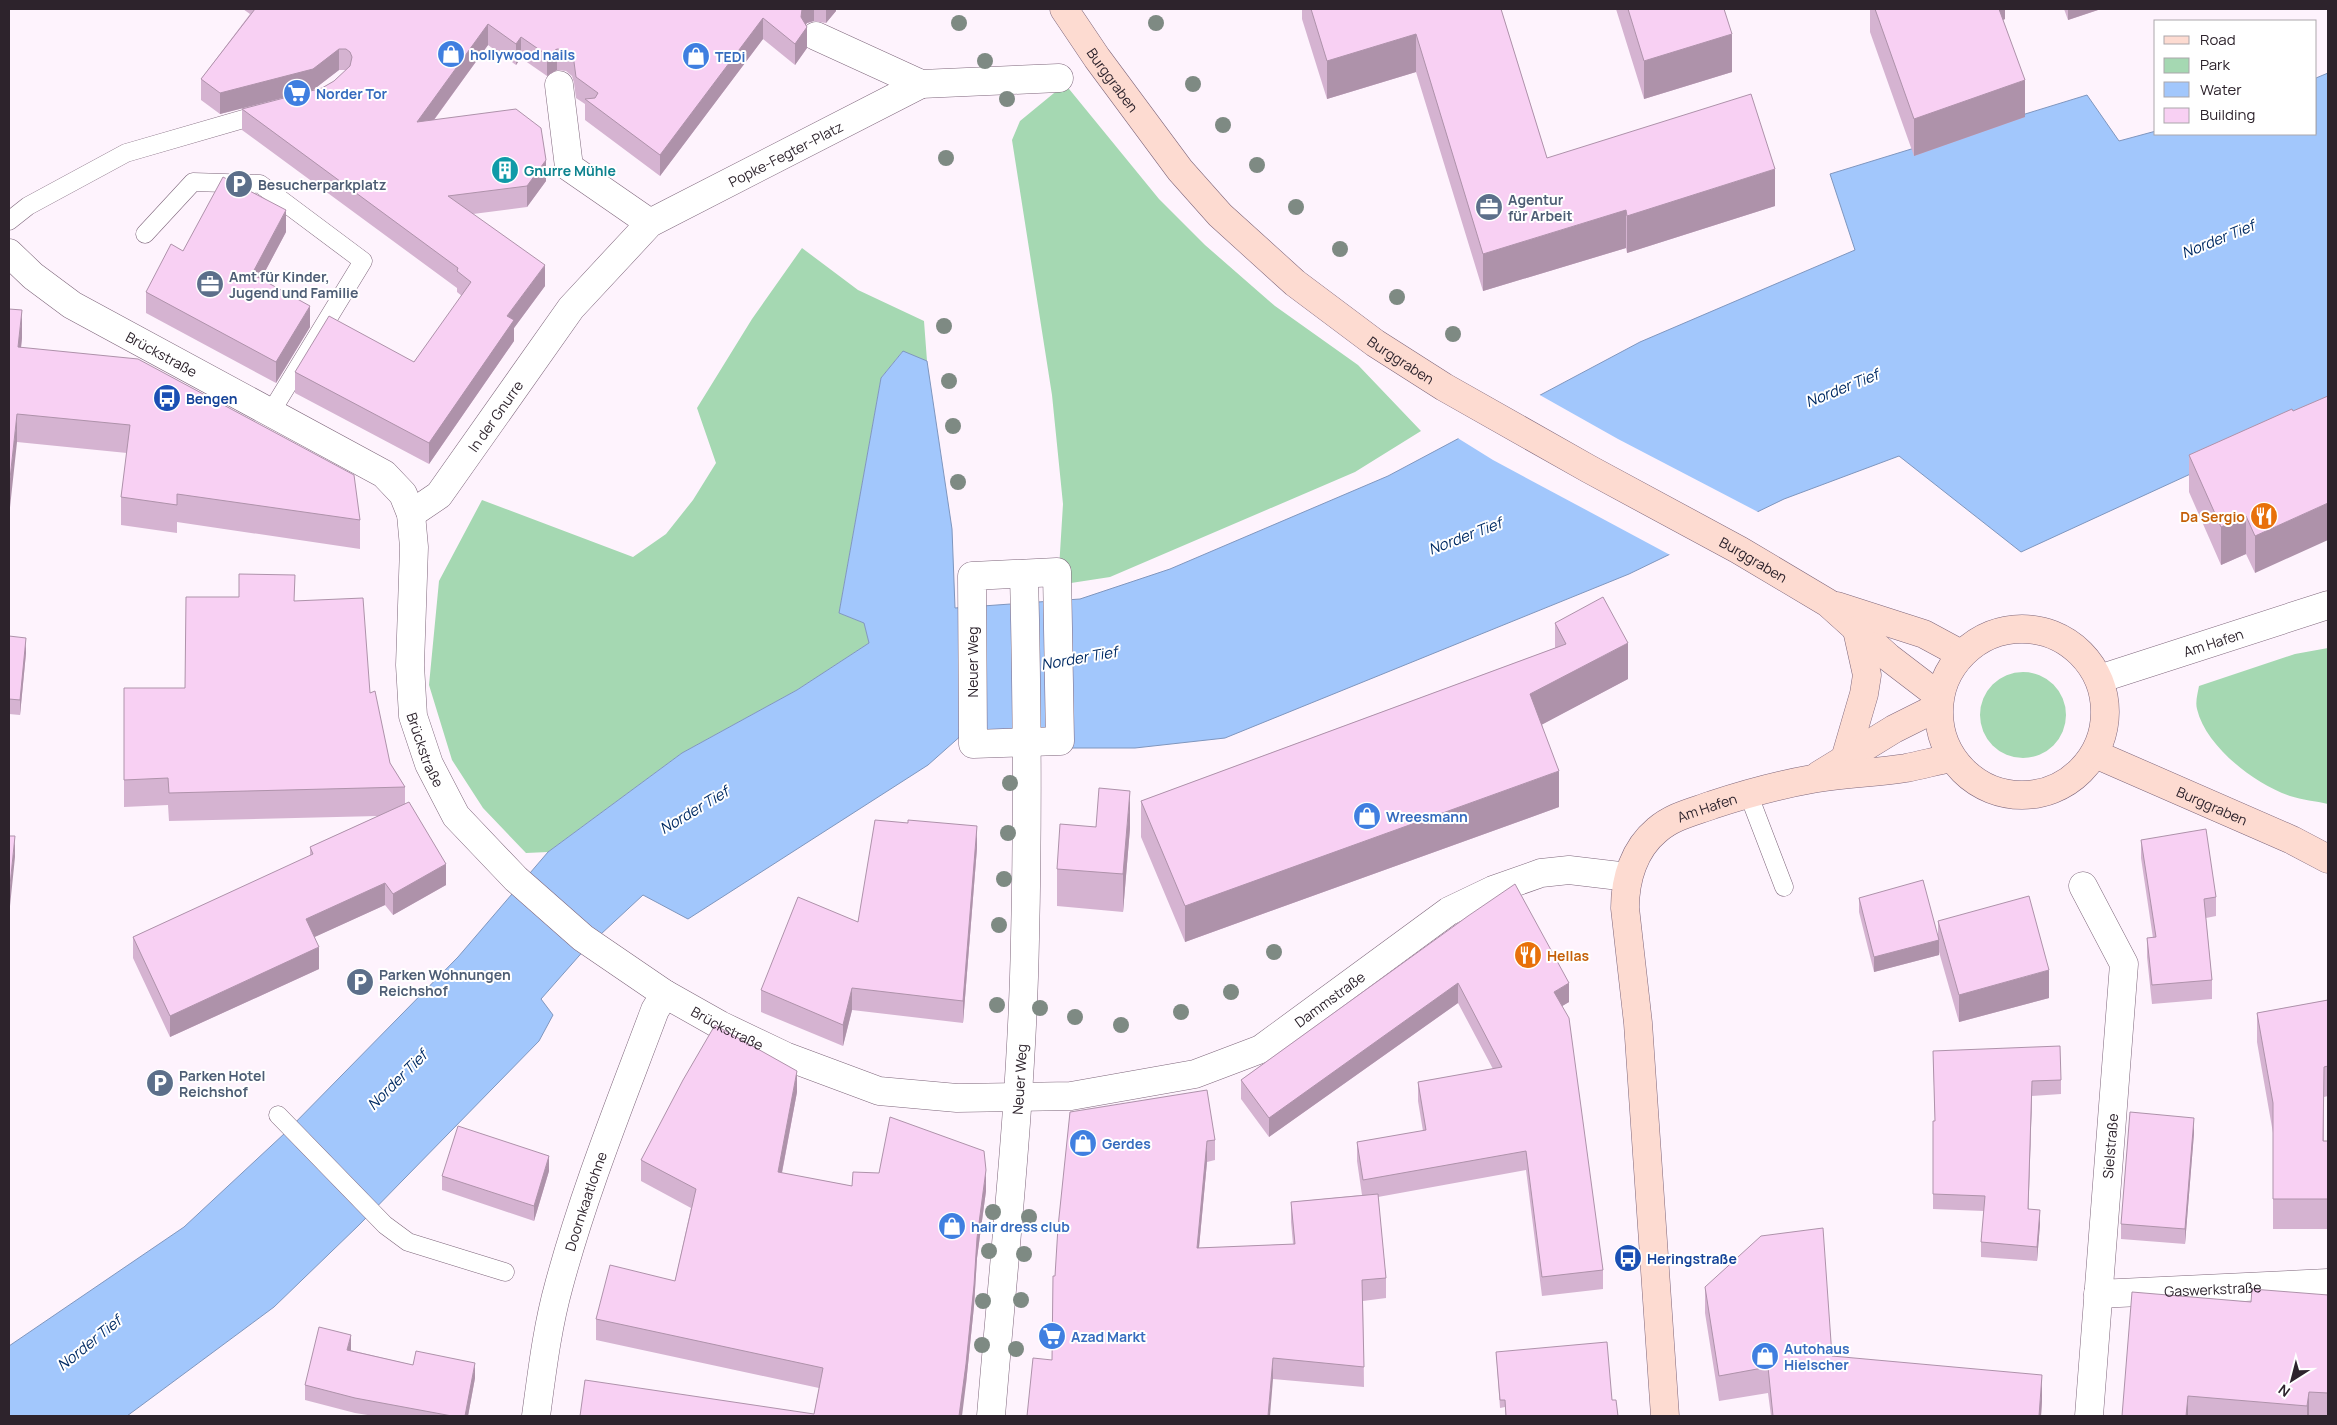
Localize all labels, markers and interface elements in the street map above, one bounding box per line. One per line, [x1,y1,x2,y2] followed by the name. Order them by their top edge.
[2154,20,2317,135] legend
[2200,29,2236,50] text: Road
[436,39,466,69] shop icon: hollywood nails
[681,41,711,71] shop icon: TEDi
[1083,44,1143,116] street label: Burggraben
[470,45,575,64] place label: hollywood nails
[715,47,745,66] place label: TEDi
[2200,54,2230,75] text: Park
[282,78,312,108] supermarket icon: Norder Tor
[2200,79,2242,100] text: Water
[316,84,388,103] place label: Norder Tor
[2200,104,2255,125] text: Building
[725,116,846,191] street label: Popke-Fegter-Platz
[490,155,520,185] building icon: Gnurre Mühle
[524,161,616,180] place label: Gnurre Mühle
[224,169,254,199] parking icon: Besucherparkplatz
[258,175,386,194] place label: Besucherparkplatz
[1508,190,1572,225] place label: Agentur für Arbeit
[1474,192,1504,222] office icon: Agentur für Arbeit
[2178,214,2260,263] water label: Norder Tief
[229,267,358,302] place label: Amt für Kinder, Jugend und Familie
[195,269,225,299] office icon: Amt für Kinder, Jugend und Familie
[123,327,201,381] street label: Brückstraße
[1364,331,1438,388] street label: Burggraben
[1802,363,1884,412] water label: Norder Tief
[463,376,527,455] street label: In der Gnurre
[152,383,182,413] bus stop icon: Bengen
[186,389,237,408] place label: Bengen
[2249,501,2279,531] restaurant icon: Da Sergio
[2180,507,2245,526] place label: Da Sergio
[1425,511,1507,560] water label: Norder Tief
[1716,532,1791,586] street label: Burggraben
[2181,624,2246,661] street label: Am Hafen
[963,627,982,697] street label: Neuer Weg
[1039,641,1121,675] water label: Norder Tief
[403,710,449,790] street label: Brückstraße
[656,780,735,839] water label: Norder Tief
[2174,781,2251,829] street label: Burggraben
[1674,788,1739,826] street label: Am Hafen
[1352,801,1382,831] shop icon: Wreesmann
[1386,807,1468,826] place label: Wreesmann
[1513,940,1543,970] restaurant icon: Hellas
[1547,946,1589,965] place label: Hellas
[379,965,511,1000] place label: Parken Wohnungen Reichshof
[345,967,375,997] parking icon: Parken Wohnungen Reichshof
[1290,967,1368,1031] street label: Dammstraße
[688,1001,767,1054] street label: Brückstraße
[362,1043,434,1115] water label: Norder Tief
[1007,1043,1031,1115] street label: Neuer Weg
[179,1066,265,1101] place label: Parken Hotel Reichshof
[145,1068,175,1098] parking icon: Parken Hotel Reichshof
[2098,1113,2122,1179] street label: Sielstraße
[1068,1128,1098,1158] shop icon: Gerdes
[1102,1134,1151,1153] place label: Gerdes
[560,1149,611,1253] street label: Doornkaatlohne
[937,1211,967,1241] shop icon: hair dress club
[971,1217,1070,1236] place label: hair dress club
[1613,1243,1643,1273] bus stop icon: Heringstraße
[1647,1249,1737,1268] place label: Heringstraße
[2164,1277,2262,1300] street label: Gaswerkstraße
[52,1309,128,1375] water label: Norder Tief
[1037,1321,1067,1351] supermarket icon: Azad Markt
[1071,1327,1146,1346] place label: Azad Markt
[1784,1339,1850,1374] place label: Autohaus Hielscher
[1750,1341,1780,1371] shop icon: Autohaus Hielscher
[2267,1355,2317,1405] north arrow
[2274,1380,2294,1402] text: N

